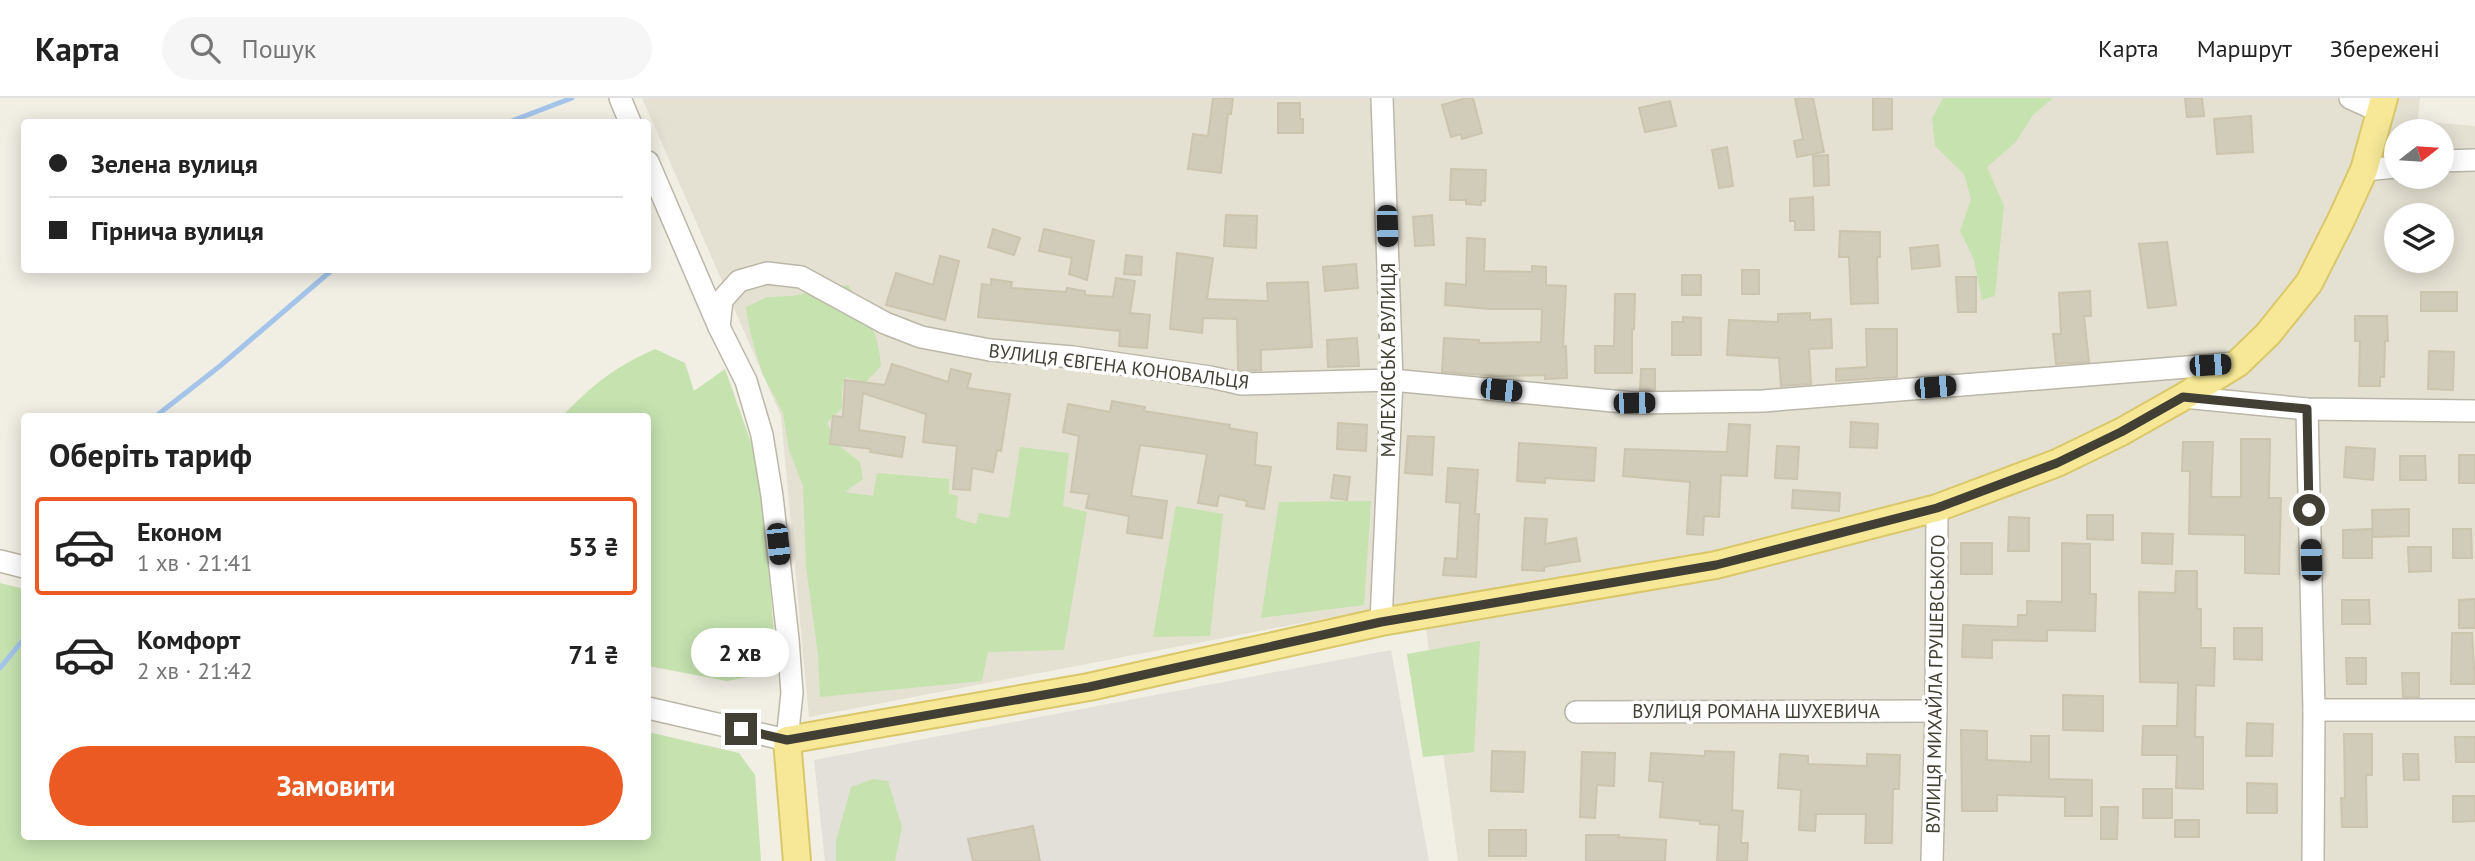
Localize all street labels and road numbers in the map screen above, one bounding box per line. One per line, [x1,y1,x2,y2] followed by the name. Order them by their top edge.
[1376,263,1400,457] street label: МАЛЕХІВСЬКА ВУЛИЦЯ
[987,338,1251,394] street label: ВУЛИЦЯ ЄВГЕНА КОНОВАЛЬЦЯ
[1920,534,1950,834] street label: ВУЛИЦЯ МИХАЙЛА ГРУШЕВСЬКОГО
[1632,699,1880,723] street label: ВУЛИЦЯ РОМАНА ШУХЕВИЧА

